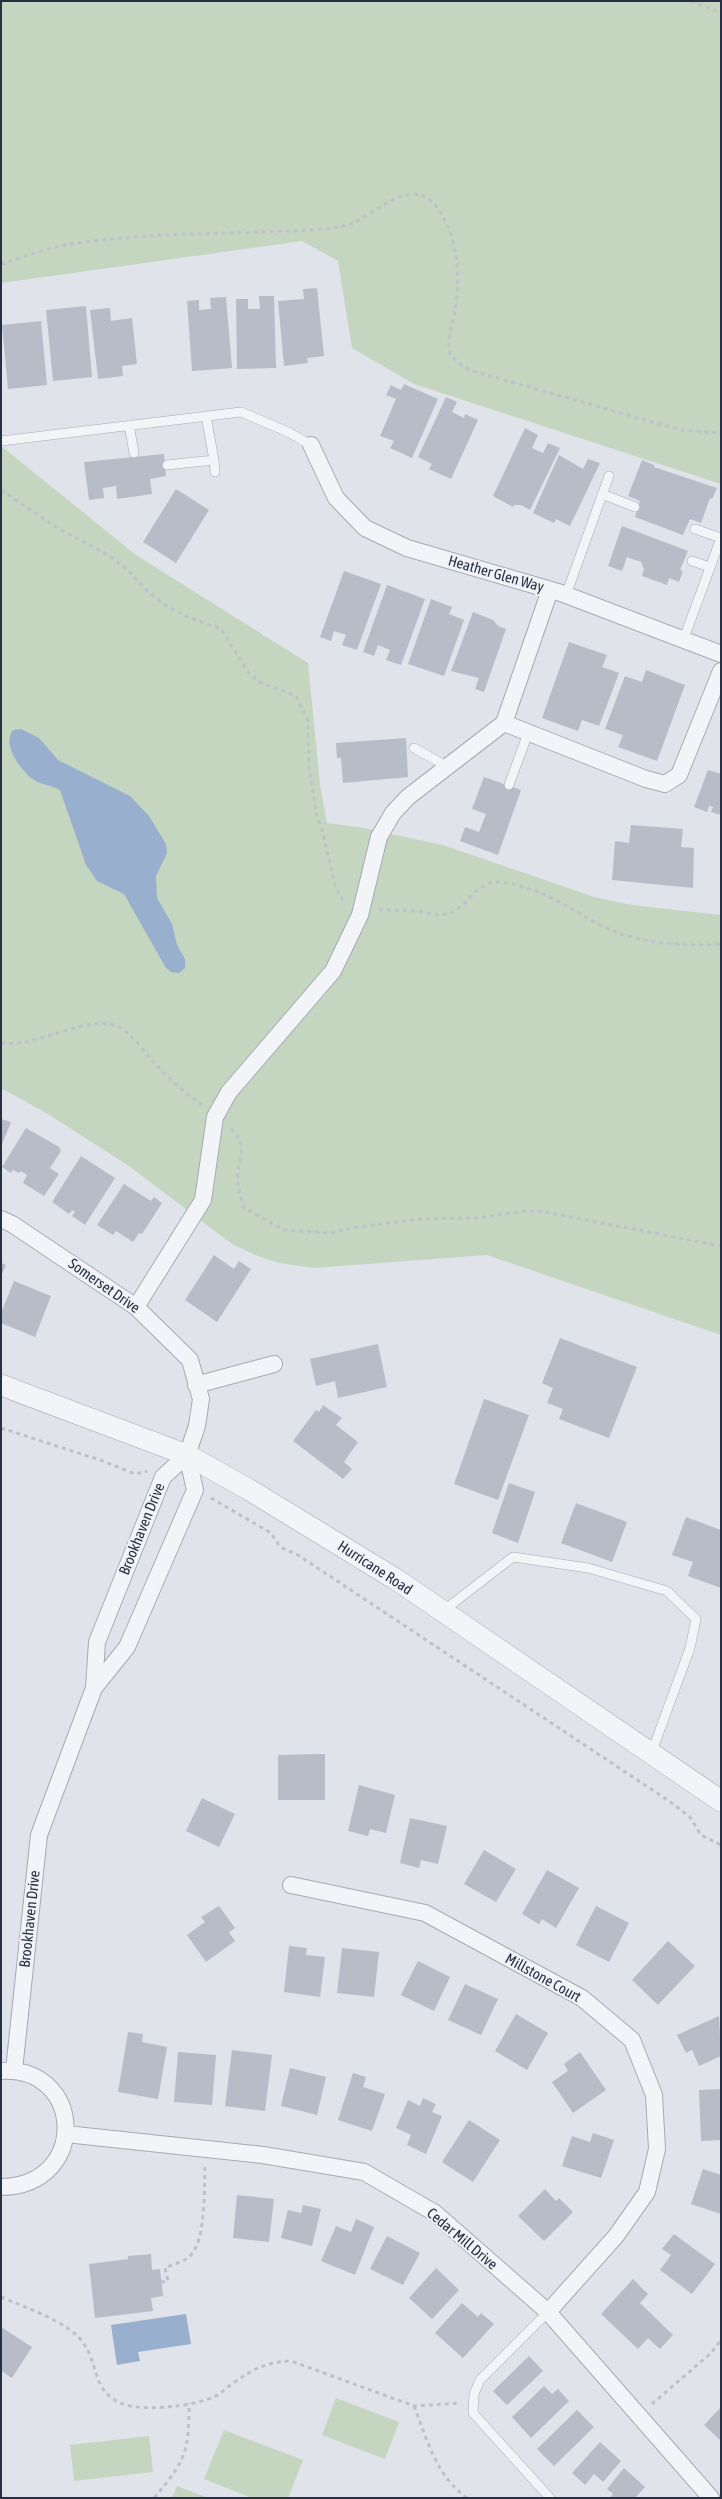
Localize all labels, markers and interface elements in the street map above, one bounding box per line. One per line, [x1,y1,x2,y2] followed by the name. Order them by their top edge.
[446,552,546,596] street label: Heather Glen Way
[65,1255,143,1317] street label: Somerset Drive
[115,1480,169,1578] street label: Brookhaven Drive
[334,1537,416,1599] street label: Hurricane Road
[16,1869,44,1969] street label: Brookhaven Drive
[502,1950,584,2006] street label: Millstone Court
[423,2204,501,2274] street label: Cedar Mill Drive

